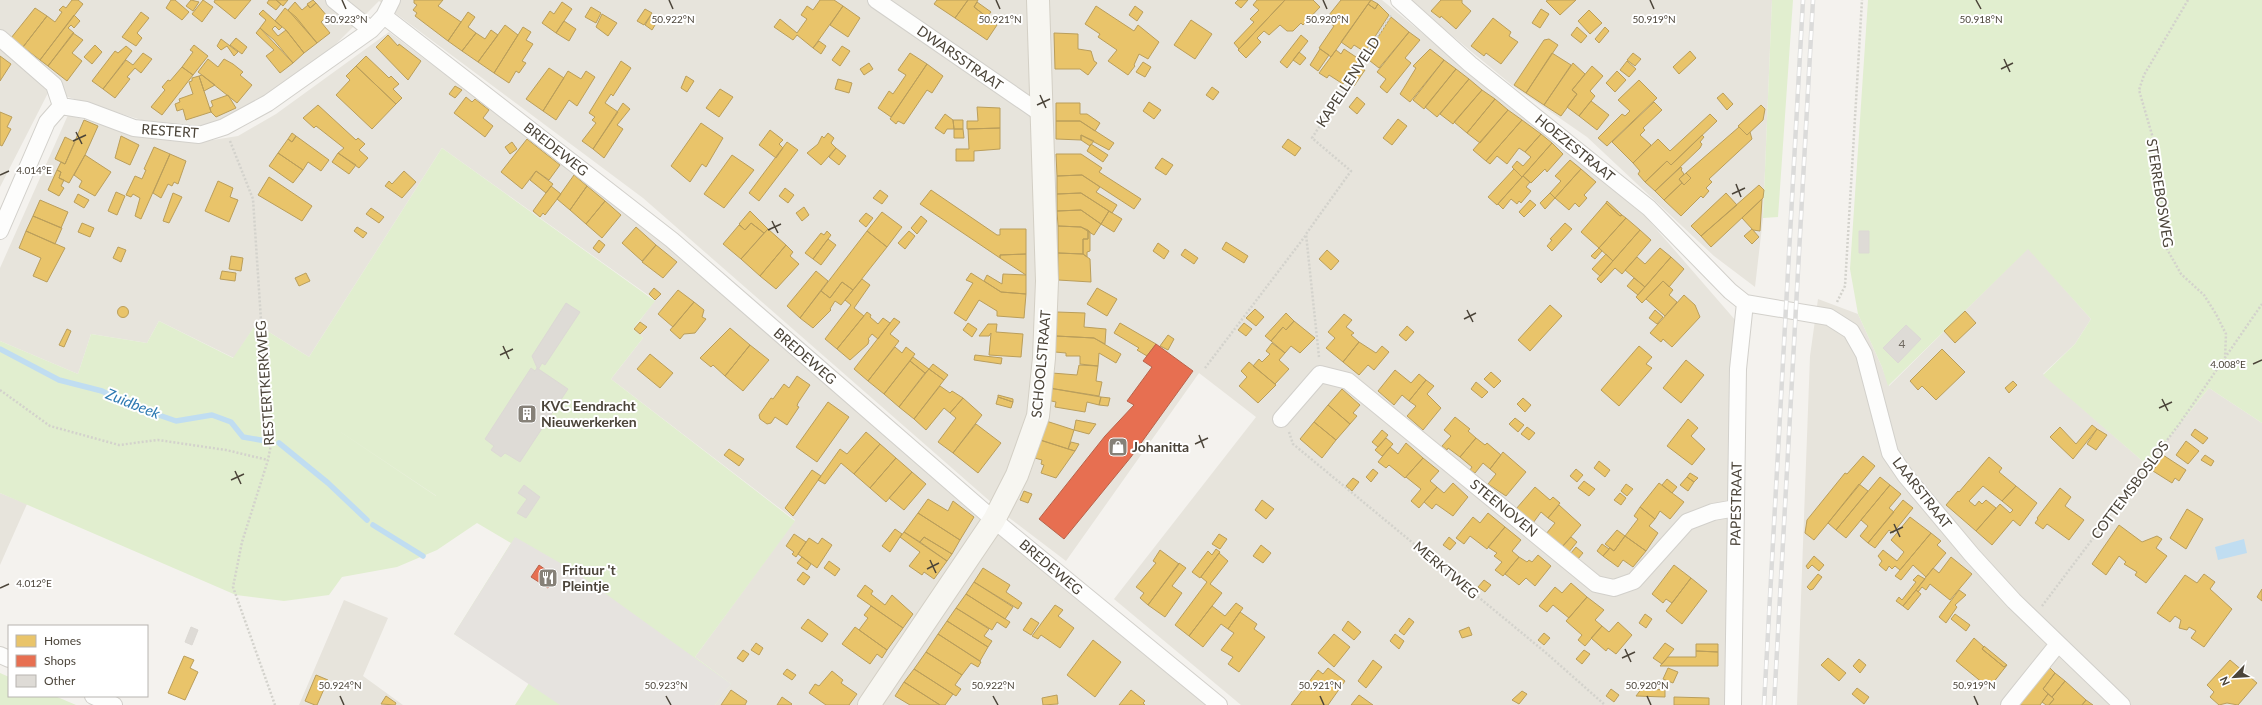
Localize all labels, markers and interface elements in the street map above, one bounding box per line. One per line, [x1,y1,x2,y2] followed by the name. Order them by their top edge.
[324,13,368,25] text: 50.923°N
[651,13,695,25] text: 50.922°N
[978,13,1022,25] text: 50.921°N
[1305,13,1349,25] text: 50.920°N
[1632,13,1676,25] text: 50.919°N
[1959,13,2003,25] text: 50.918°N
[914,22,1007,94] street label: DWARSSTRAAT
[1312,34,1383,130] street label: KAPELLENVELD
[1532,110,1619,185] street label: HOEZESTRAAT
[521,118,592,179] street label: BREDEWEG
[141,120,200,141] street label: RESTERT
[2143,137,2177,249] street label: STERREBOSWEG
[16,164,52,176] text: 4.014°E
[1027,309,1054,419] street label: SCHOOLSTRAAT
[252,320,277,446] street label: RESTERTKERKWEG
[771,324,840,387] street label: BREDEWEG
[1899,336,1906,351] house number: 4
[2210,358,2246,370] text: 4.008°E
[103,384,164,422] water label: Zuidbeek
[541,397,637,430] place label: KVC Eendracht Nieuwerkerken
[516,403,538,425] building icon: KVC Eendracht Nieuwerkerken
[1107,436,1129,458] shop icon: Johanitta
[2087,437,2172,542] street label: COTTEMSBOSLOS
[1132,438,1189,455] place label: Johanitta
[1889,454,1956,532] street label: LAARSTRAAT
[1726,461,1745,546] street label: PAPESTRAAT
[1467,475,1541,540] street label: STEENOVEN
[1016,535,1086,598] street label: BREDEWEG
[1410,537,1482,602] street label: MERKTWEG
[562,561,616,594] place label: Frituur 't Pleintje
[537,567,559,589] restaurant icon: Frituur 't Pleintje
[16,577,52,589] text: 4.012°E
[8,625,148,697] legend
[44,633,81,648] text: Homes
[44,653,76,668] text: Shops
[2214,657,2254,697] north arrow
[44,673,76,688] text: Other
[2217,675,2232,688] text: N
[318,679,362,691] text: 50.924°N
[644,679,688,691] text: 50.923°N
[971,679,1015,691] text: 50.922°N
[1298,679,1342,691] text: 50.921°N
[1625,679,1669,691] text: 50.920°N
[1952,679,1996,691] text: 50.919°N

